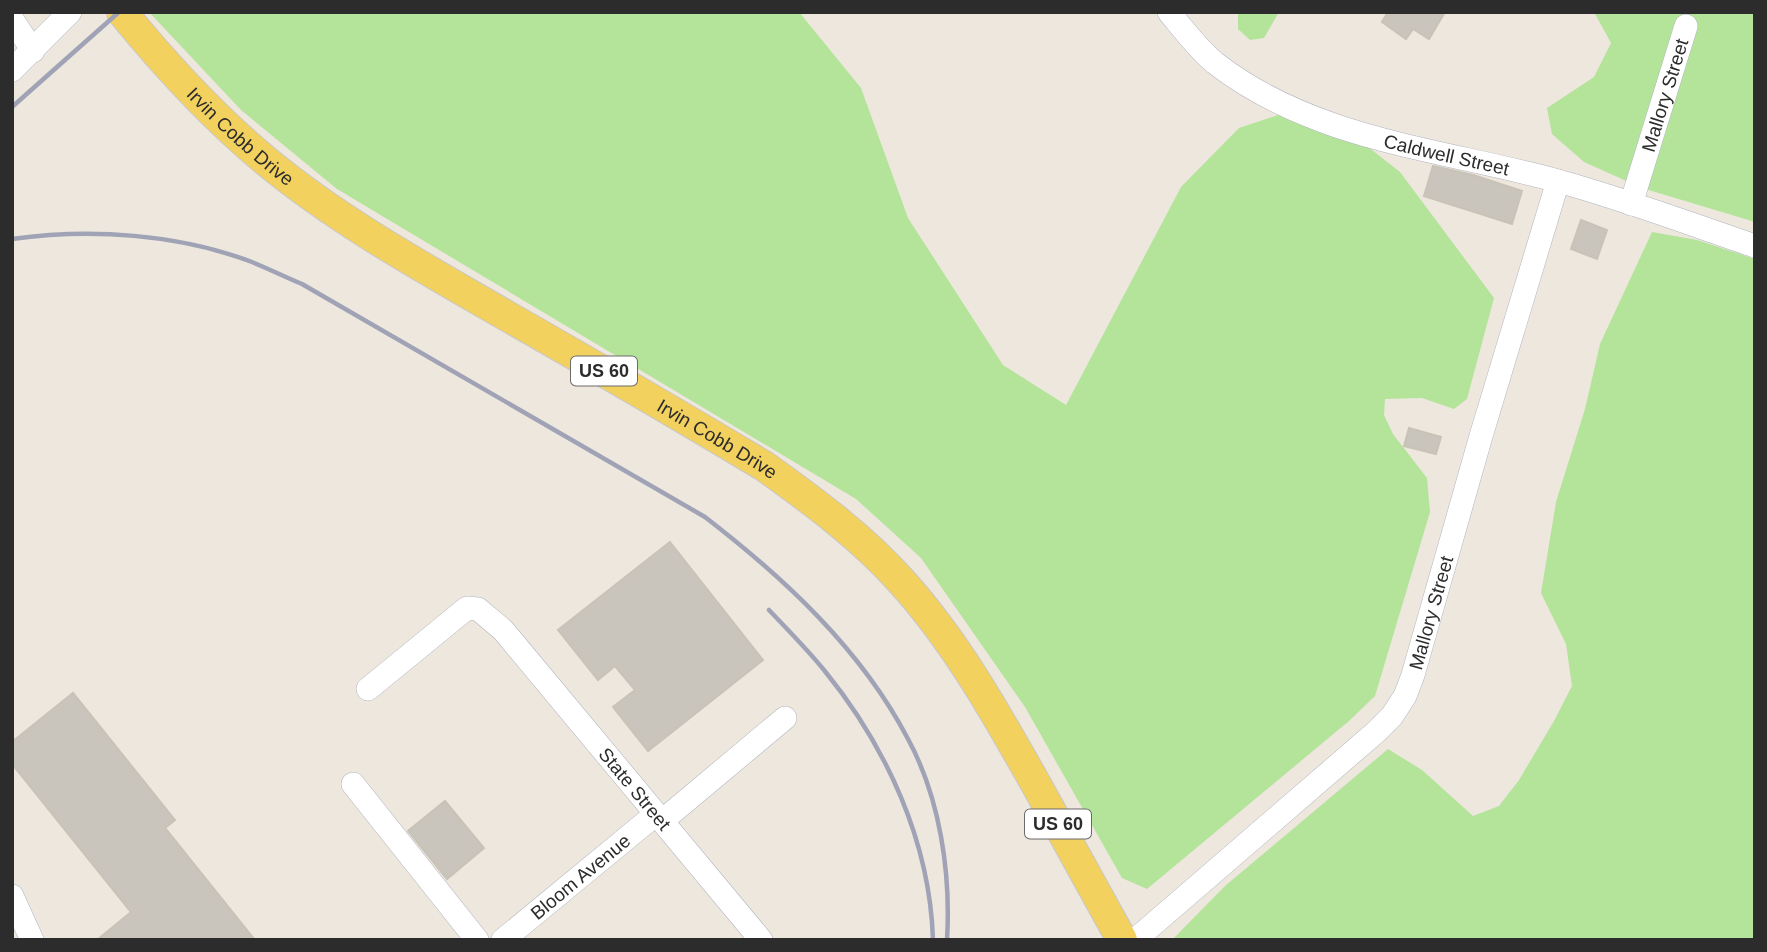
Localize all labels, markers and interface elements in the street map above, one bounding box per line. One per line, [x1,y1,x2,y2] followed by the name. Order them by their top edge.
[1638,35,1693,154] street label: Mallory Street
[183,83,298,190] street label: Irvin Cobb Drive
[1381,130,1512,180] street label: Caldwell Street
[571,356,637,386] road number: US 60
[653,395,781,483] street label: Irvin Cobb Drive
[1405,553,1458,672] street label: Mallory Street
[594,744,675,835] street label: State Street
[1025,810,1091,838] road number: US 60
[527,830,634,924] street label: Bloom Avenue

